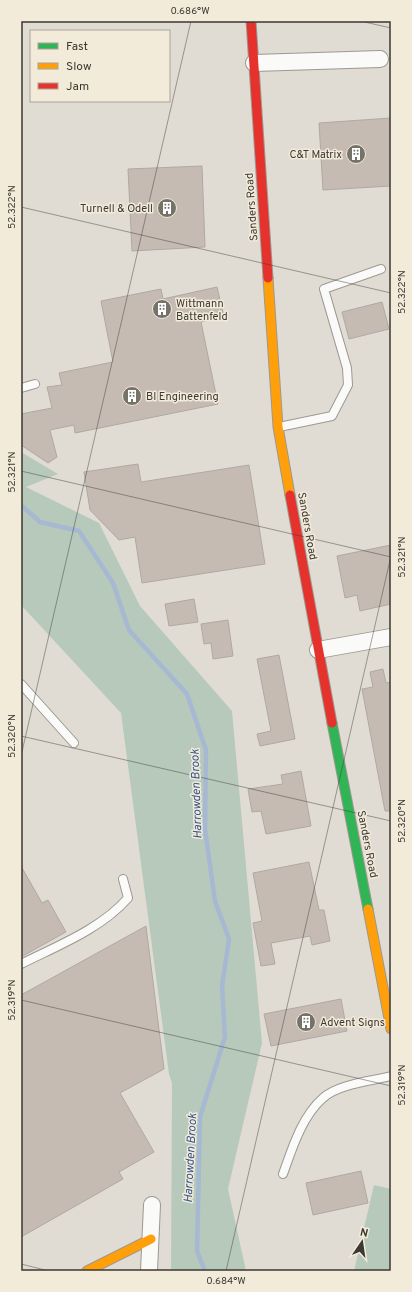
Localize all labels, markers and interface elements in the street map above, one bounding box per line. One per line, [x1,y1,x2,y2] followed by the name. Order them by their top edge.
[170,5,210,18] text: 0.686°W
[30,30,170,102] legend
[66,39,88,55] text: Fast
[66,59,92,75] text: Slow
[66,79,89,95] text: Jam
[345,143,367,165] building icon: C&T Matrix
[289,148,342,162] place label: C&T Matrix
[243,172,261,242] street label: Sanders Road
[6,185,19,229] text: 52.322°N
[156,197,178,219] building icon: Turnell & Odell
[80,202,153,216] place label: Turnell & Odell
[396,270,409,314] text: 52.322°N
[176,297,228,324] place label: Wittmann Battenfeld
[151,298,173,320] building icon: Wittmann Battenfeld
[121,385,143,407] building icon: BI Engineering
[146,390,219,404] place label: BI Engineering
[6,451,19,493] text: 52.321°N
[294,491,320,561] street label: Sanders Road
[396,536,409,578] text: 52.321°N
[6,714,19,758] text: 52.320°N
[187,748,207,839] water label: Harrowden Brook
[396,799,409,843] text: 52.320°N
[354,809,380,879] street label: Sanders Road
[6,979,19,1021] text: 52.319°N
[295,1011,317,1033] building icon: Advent Signs
[320,1016,385,1030] place label: Advent Signs
[396,1064,409,1106] text: 52.319°N
[181,1112,201,1203] water label: Harrowden Brook
[342,1222,382,1262] north arrow
[359,1226,369,1241] text: N
[206,1275,246,1288] text: 0.684°W

